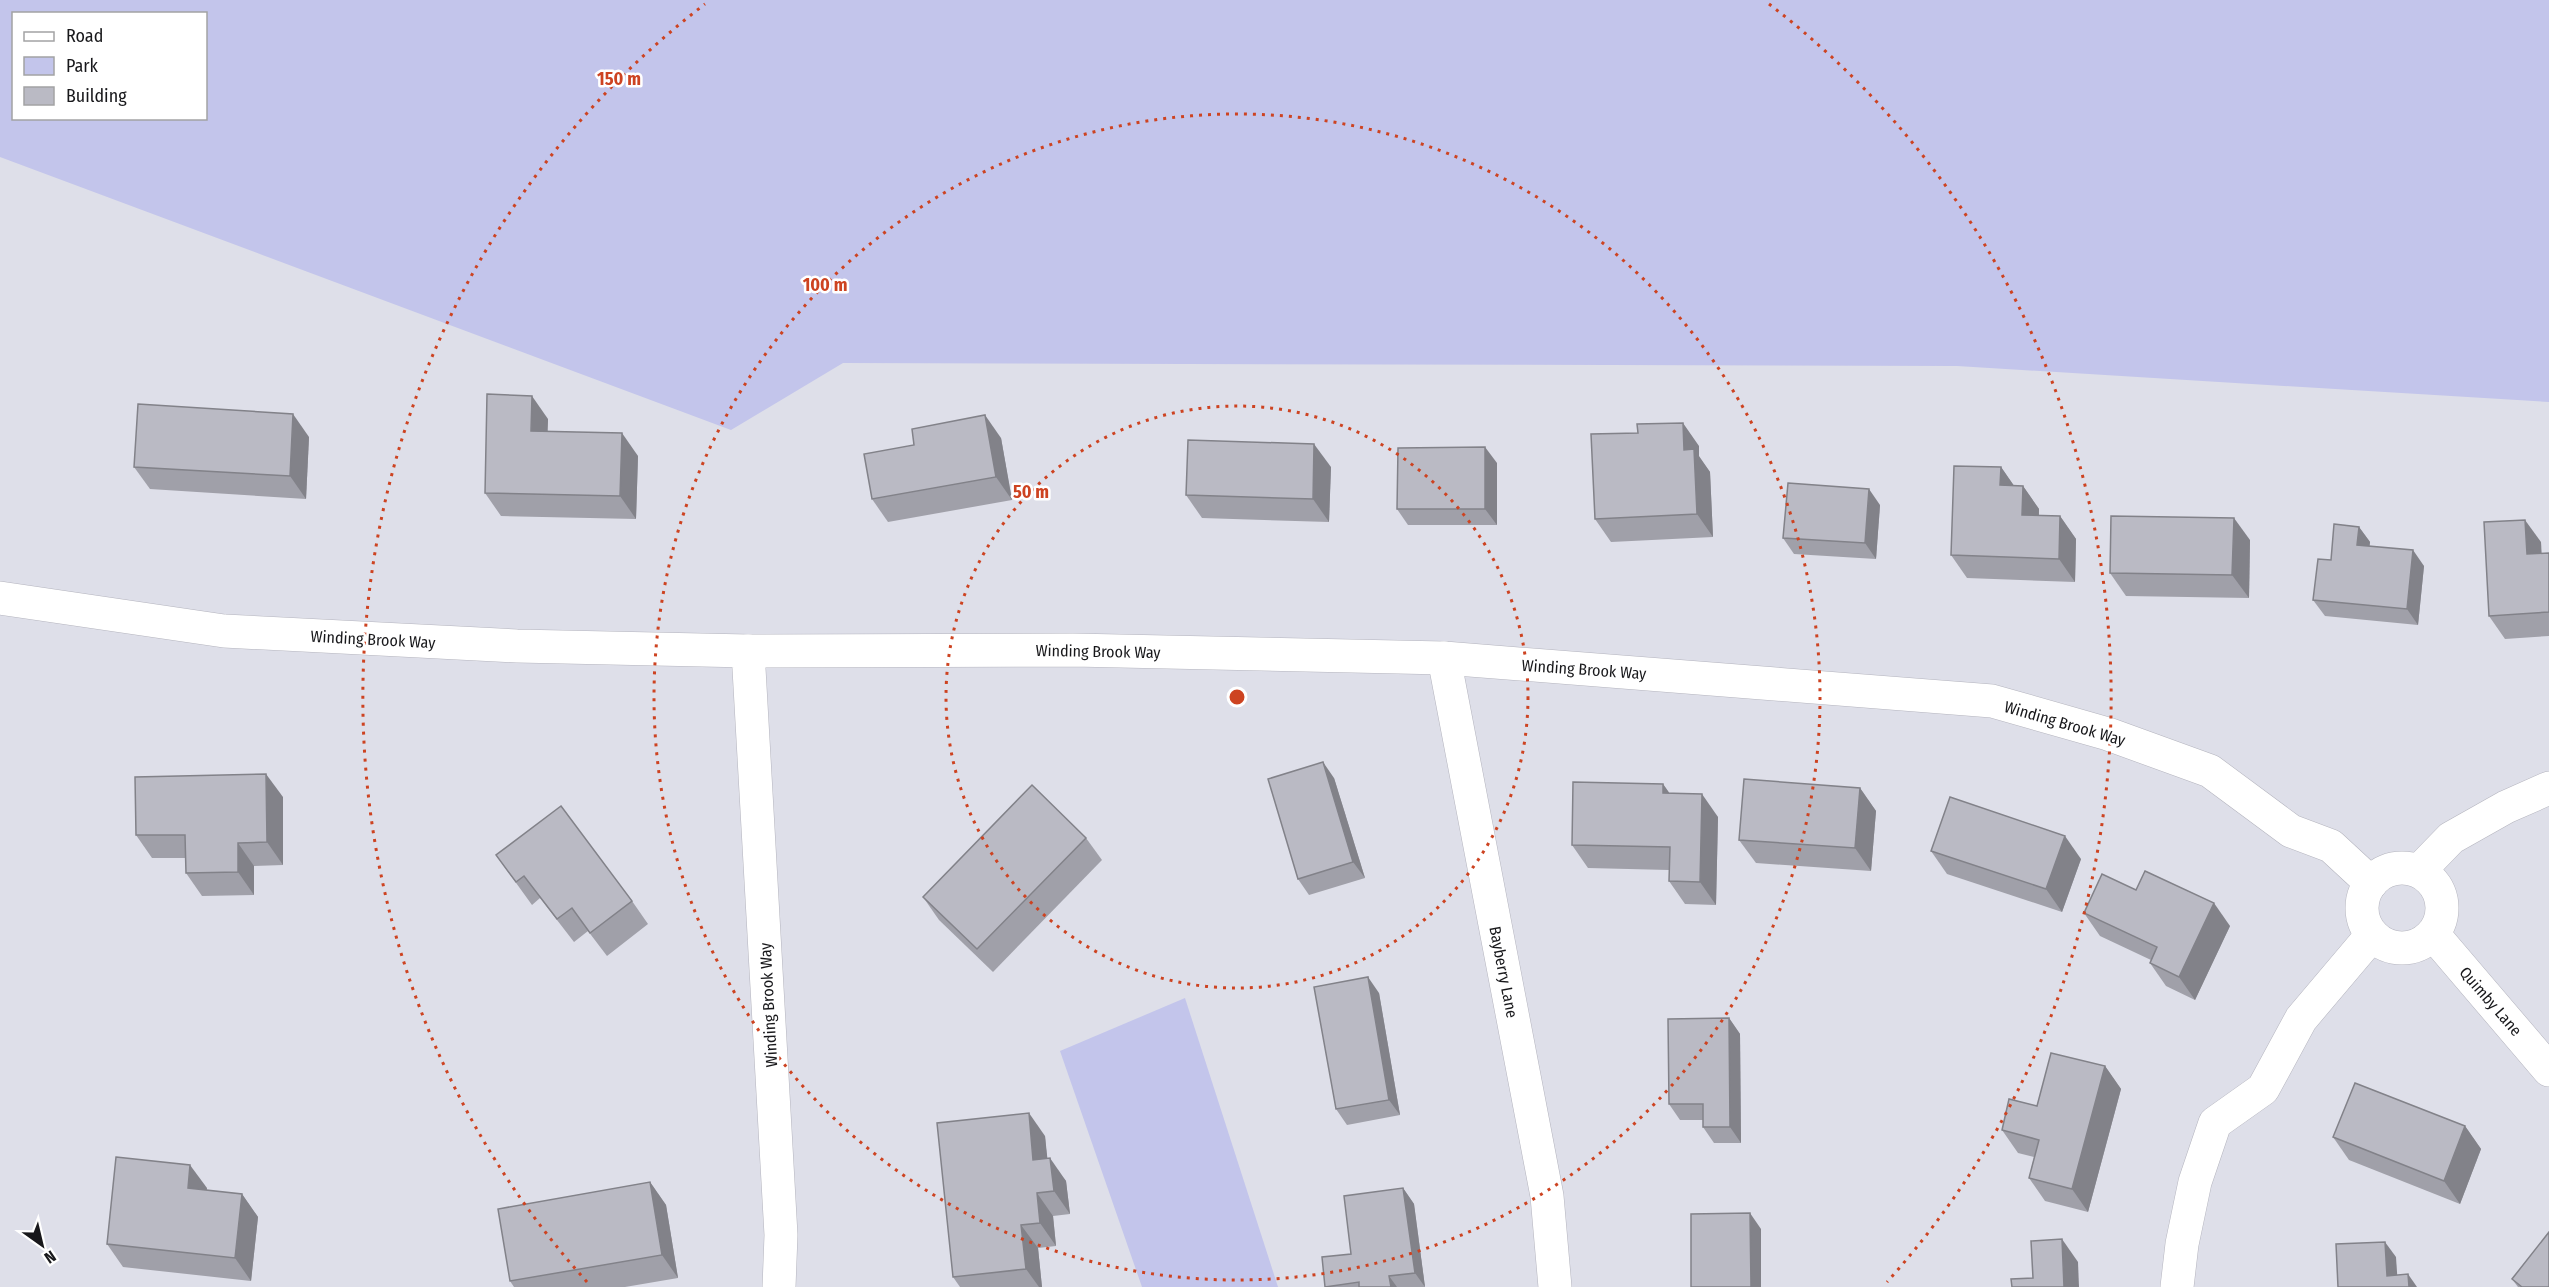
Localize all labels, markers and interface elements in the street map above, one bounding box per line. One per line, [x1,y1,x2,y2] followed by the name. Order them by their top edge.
[12,12,207,120] legend
[66,25,103,47] text: Road
[66,55,99,77] text: Park
[597,68,641,90] text: 150 m
[66,85,127,107] text: Building
[803,274,847,296] text: 100 m
[1013,481,1049,503] text: 50 m
[310,627,437,652] street label: Winding Brook Way
[1035,641,1161,662] street label: Winding Brook Way
[1521,656,1648,683] street label: Winding Brook Way
[1227,687,1247,707] centre of rings
[2002,697,2128,750] street label: Winding Brook Way
[1485,925,1522,1020] street label: Bayberry Lane
[756,941,781,1068] street label: Winding Brook Way
[2455,963,2526,1040] street label: Quimby Lane
[12,1215,72,1275] north arrow
[41,1246,59,1268] text: N

